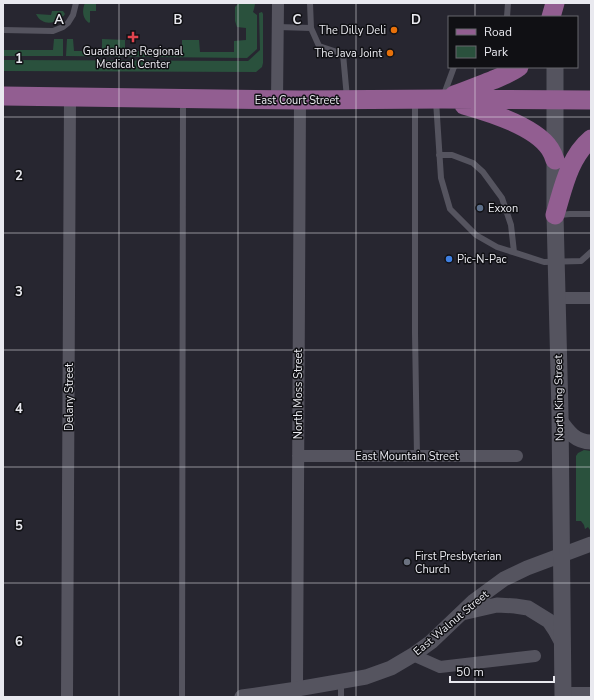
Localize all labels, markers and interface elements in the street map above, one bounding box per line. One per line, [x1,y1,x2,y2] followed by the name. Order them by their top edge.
[54,11,64,29] text: A
[174,11,183,29] text: B
[293,11,302,29] text: C
[411,11,421,29] text: D
[448,16,578,68] legend
[319,23,386,38] place label: The Dilly Deli
[484,24,512,40] text: Road
[389,25,399,35] marker: The Dilly Deli
[127,31,139,43] marker: Guadalupe Regional Medical Center
[83,44,184,72] place label: Guadalupe Regional Medical Center
[484,44,509,60] text: Park
[315,46,382,61] place label: The Java Joint
[385,48,395,58] marker: The Java Joint
[15,50,23,68] text: 1
[255,93,339,108] street label: East Court Street
[15,167,23,185] text: 2
[488,201,518,216] place label: Exxon
[475,203,485,213] marker: Exxon
[457,252,507,267] place label: Pic-N-Pac
[444,254,454,264] marker: Pic-N-Pac
[15,283,23,301] text: 3
[291,349,306,439] street label: North Moss Street
[551,355,567,441] street label: North King Street
[62,363,77,431] street label: Delany Street
[15,400,23,418] text: 4
[355,449,459,464] street label: East Mountain Street
[15,517,23,535] text: 5
[415,549,502,577] place label: First Presbyterian Church
[402,557,412,567] marker: First Presbyterian Church
[410,587,492,659] street label: East Walnut Street
[15,633,23,651] text: 6
[450,658,554,684] scale bar
[456,664,484,680] text: 50 m

